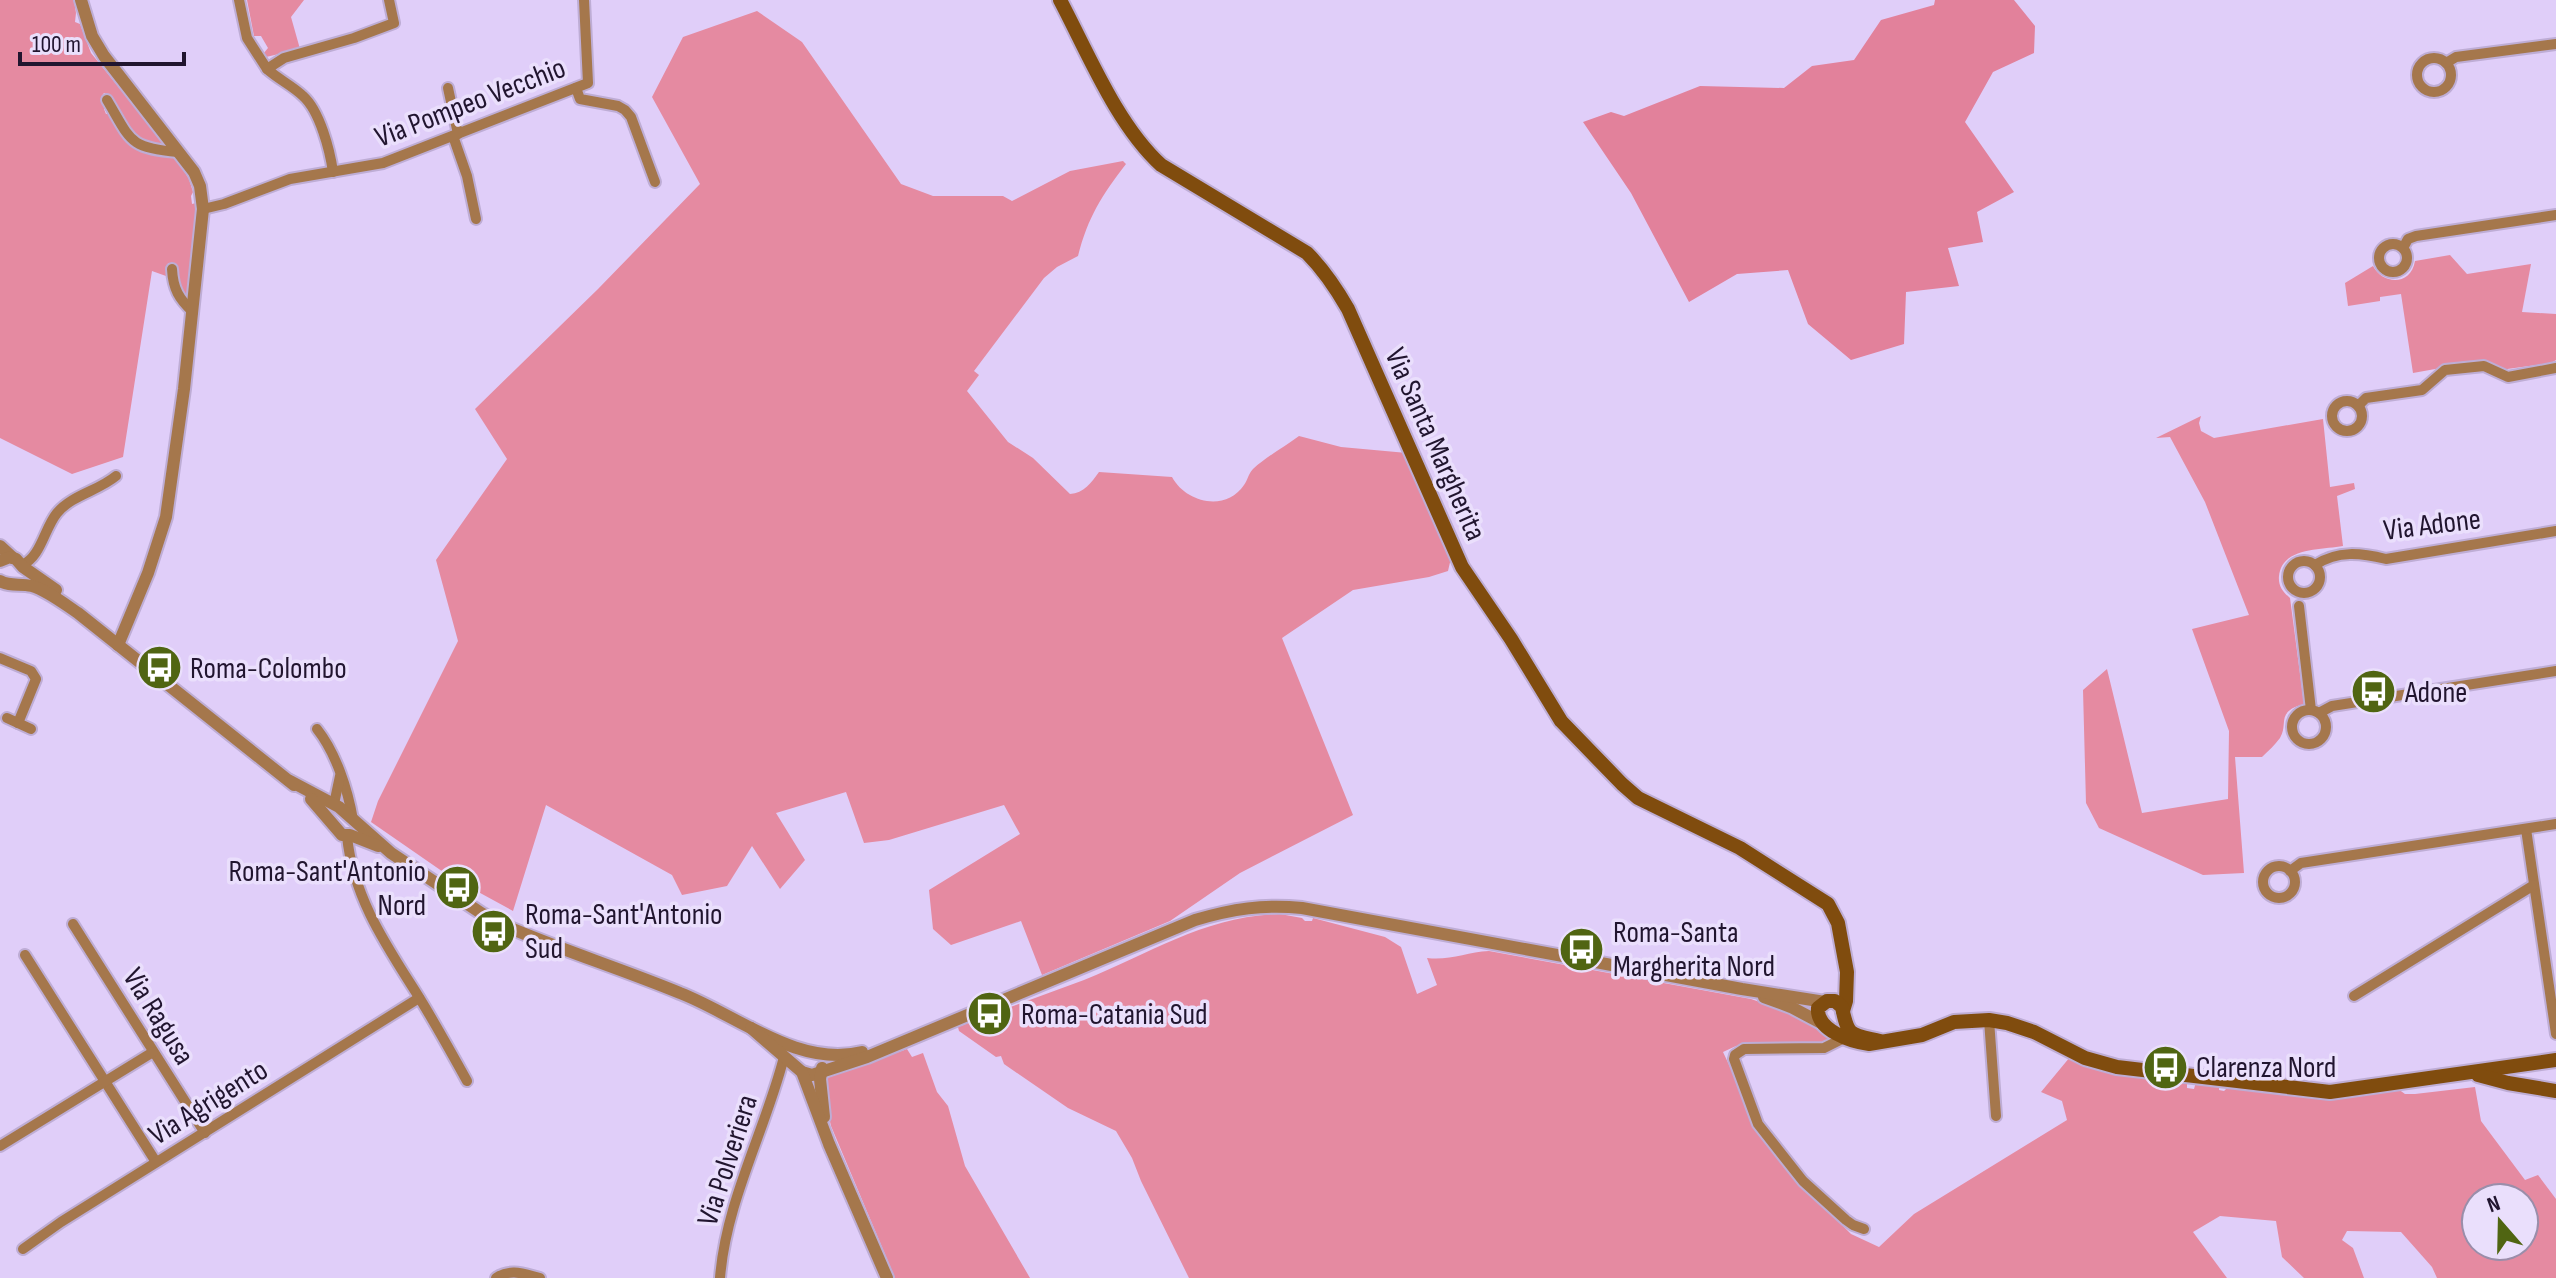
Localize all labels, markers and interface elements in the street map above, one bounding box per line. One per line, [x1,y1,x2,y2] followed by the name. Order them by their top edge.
[20,16,184,66] scale bar
[32,30,81,59] text: 100 m
[370,50,571,156] street label: Via Pompeo Vecchio
[1377,343,1494,546] street label: Via Santa Margherita
[2381,501,2483,549] street label: Via Adone
[135,644,183,692] bus stop icon: Roma-Colombo
[190,651,347,687] place label: Roma-Colombo
[2350,668,2398,716] bus stop icon: Adone
[2404,675,2467,711] place label: Adone
[228,854,426,924] place label: Roma-Sant'Antonio Nord
[433,864,481,912] bus stop icon: Roma-Sant'Antonio Nord
[525,897,723,967] place label: Roma-Sant'Antonio Sud
[470,907,518,955] bus stop icon: Roma-Sant'Antonio Sud
[1613,915,1775,985] place label: Roma-Santa Margherita Nord
[1558,925,1606,973] bus stop icon: Roma-Santa Margherita Nord
[114,962,202,1071] street label: Via Ragusa
[966,990,1014,1038] bus stop icon: Roma-Catania Sud
[1021,997,1208,1033] place label: Roma-Catania Sud
[2141,1043,2189,1091] bus stop icon: Clarenza Nord
[2196,1050,2336,1086] place label: Clarenza Nord
[143,1052,275,1153] street label: Via Agrigento
[690,1090,766,1230] street label: Via Polveriera
[2460,1182,2540,1262] north arrow
[2484,1190,2504,1219] text: N

